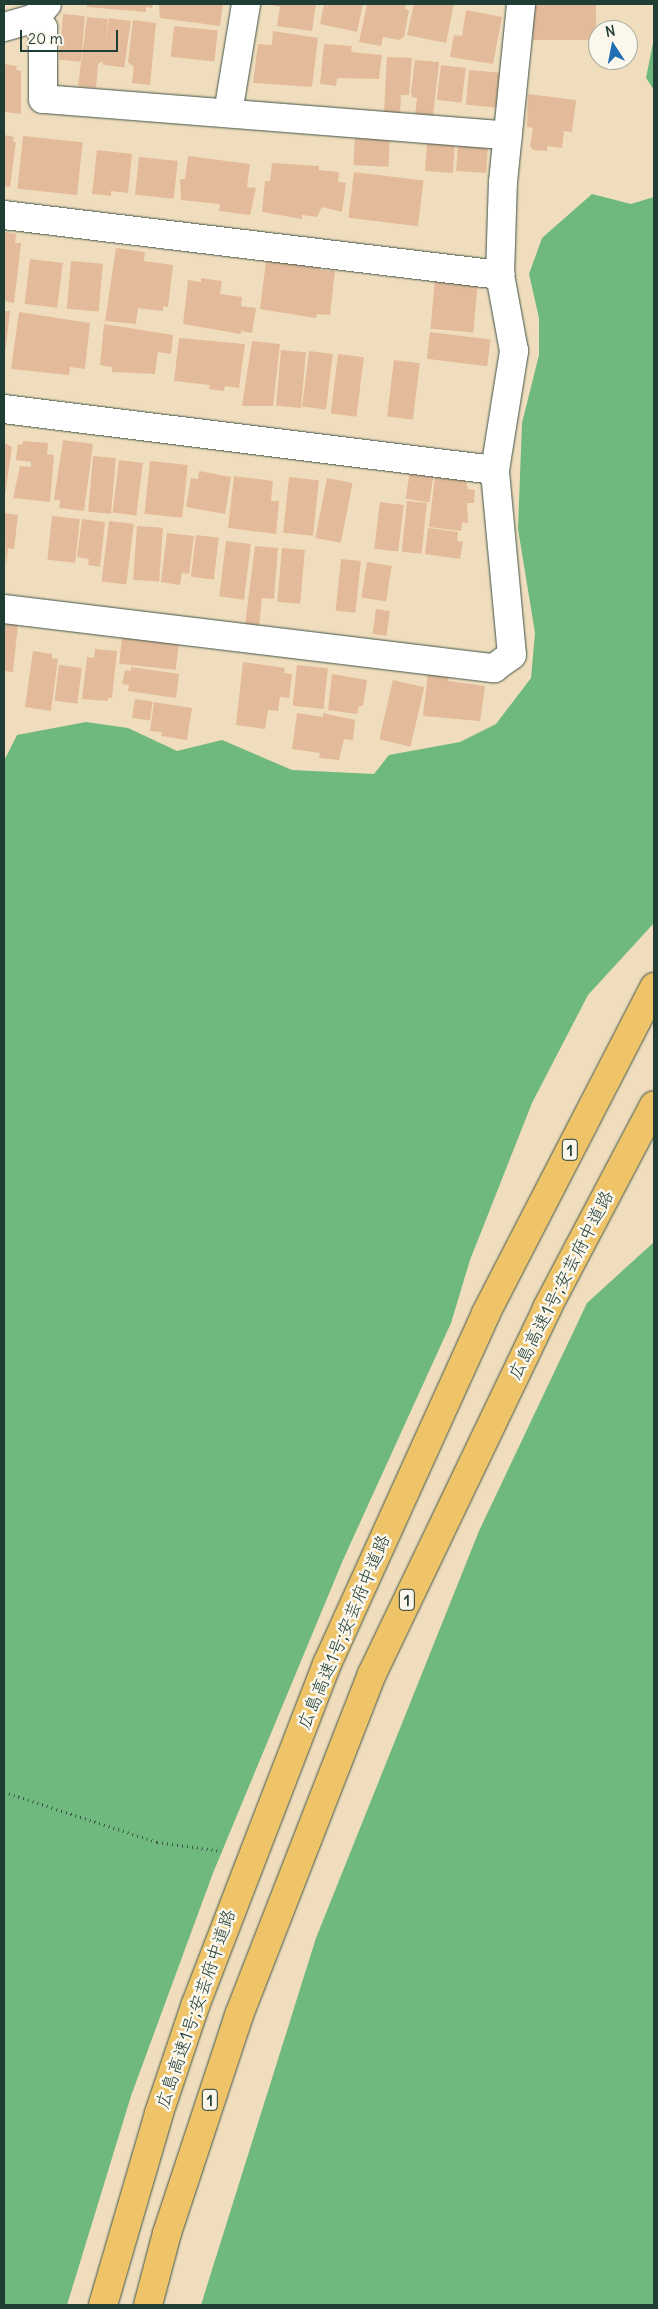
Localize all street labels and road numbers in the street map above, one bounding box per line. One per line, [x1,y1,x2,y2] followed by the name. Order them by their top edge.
[561,1136,579,1164] road number: 1
[504,1187,618,1383] street label: 広島高速1号;安芸府中道路
[293,1531,395,1733] street label: 広島高速1号;安芸府中道路
[398,1586,416,1614] road number: 1
[152,1906,240,2112] street label: 広島高速1号;安芸府中道路
[201,2086,219,2114] road number: 1

